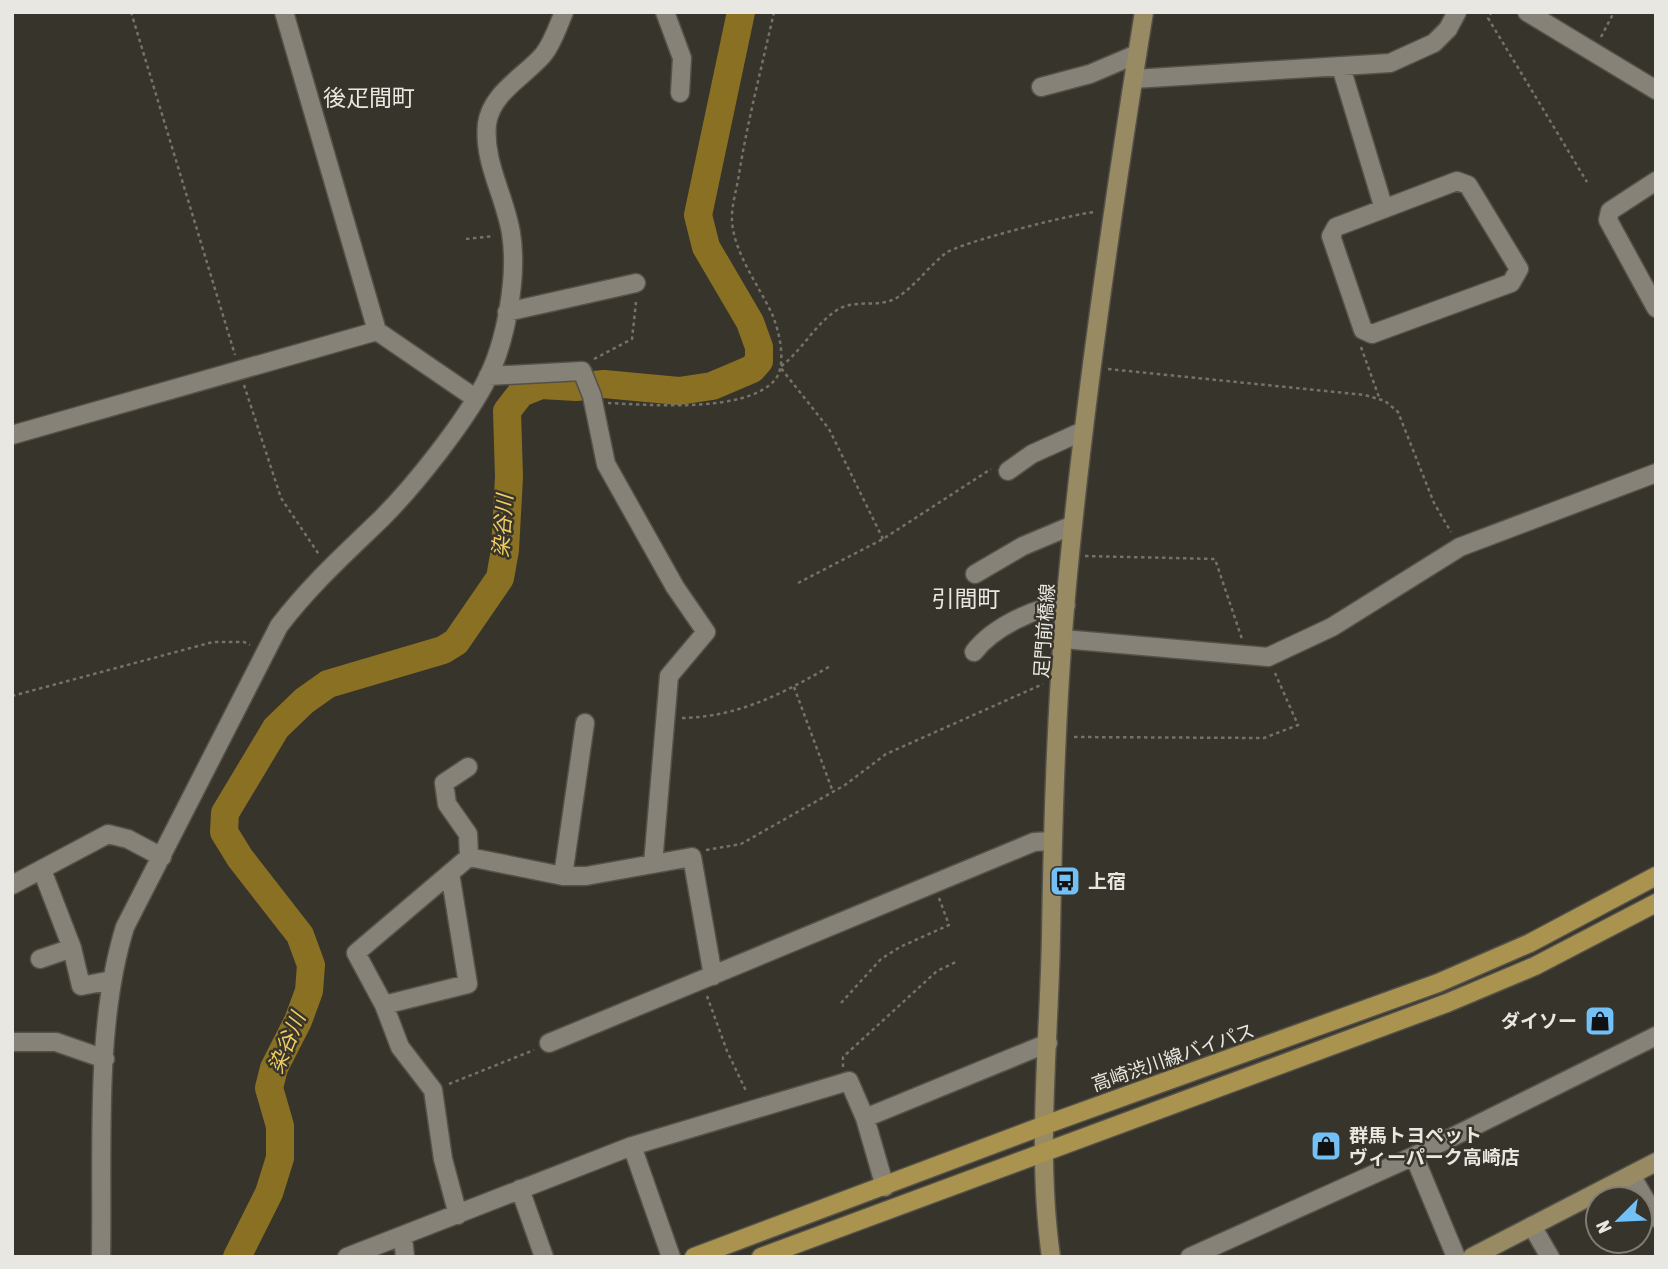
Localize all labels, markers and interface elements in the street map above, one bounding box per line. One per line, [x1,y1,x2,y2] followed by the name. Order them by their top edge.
[323,85,415,111] district label: 後疋間町
[488,492,516,558] water label: 染谷川
[1030,583,1058,679] street label: 足門前橋線
[932,586,1001,612] district label: 引間町
[1048,864,1082,898] bus stop icon: 上宿
[1088,870,1126,892] place label: 上宿
[1583,1004,1617,1038] shop icon: ダイソー
[263,1007,310,1076] water label: 染谷川
[1501,1010,1577,1032] place label: ダイソー
[1089,1019,1257,1095] street label: 高崎渋川線バイパス
[1349,1124,1520,1168] place label: 群馬トヨペット ヴィーパーク高崎店
[1309,1129,1343,1163] shop icon: 群馬トヨペット ヴィーパーク高崎店
[1584,1185,1654,1255] north arrow
[1591,1217,1616,1237] text: N

